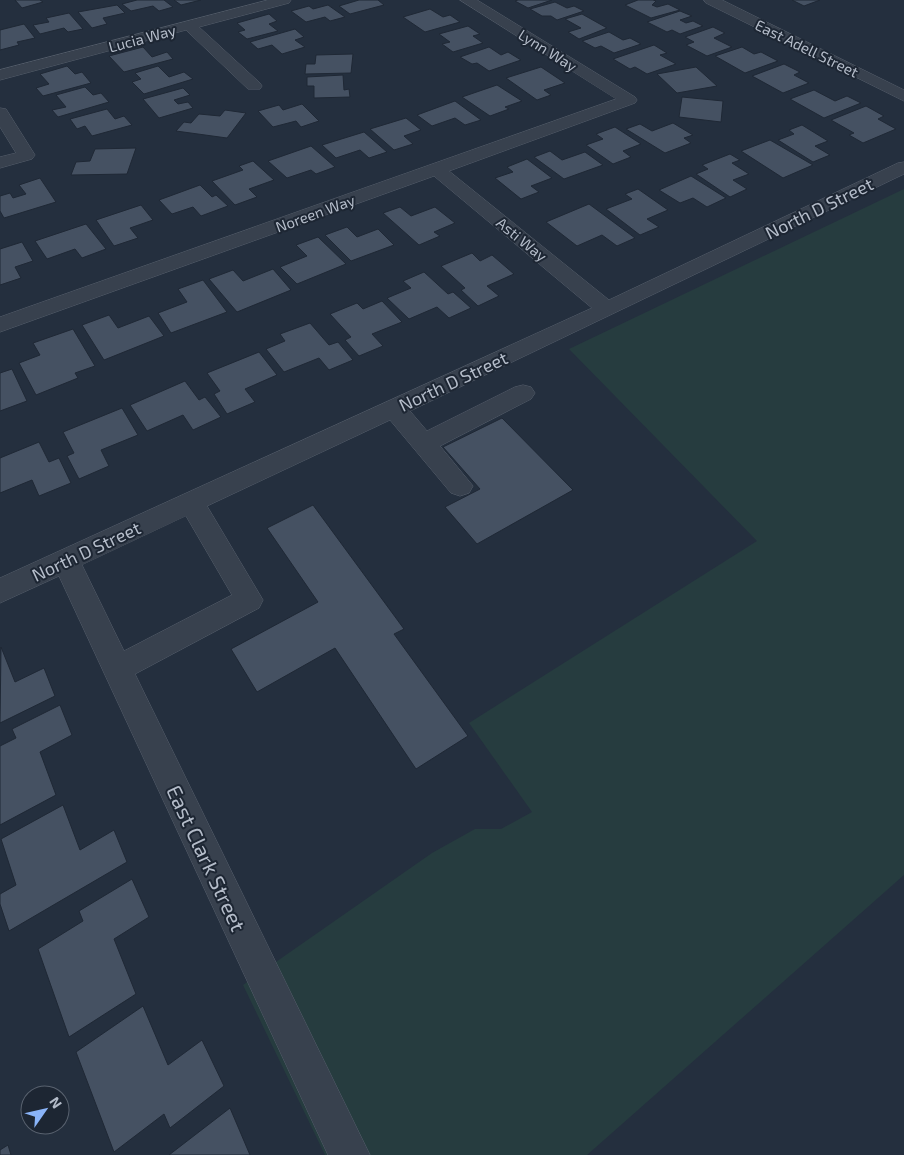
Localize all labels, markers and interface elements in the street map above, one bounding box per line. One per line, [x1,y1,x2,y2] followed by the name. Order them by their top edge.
[752,15,862,81] street label: East Adell Street
[106,20,178,56] street label: Lucia Way
[515,25,581,75] street label: Lynn Way
[761,172,877,244] street label: North D Street
[273,190,357,236] street label: Noreen Way
[493,213,551,265] street label: Asti Way
[395,346,511,416] street label: North D Street
[28,516,144,586] street label: North D Street
[162,781,252,935] street label: East Clark Street
[20,1085,70,1135] north arrow
[46,1094,66,1111] text: N

